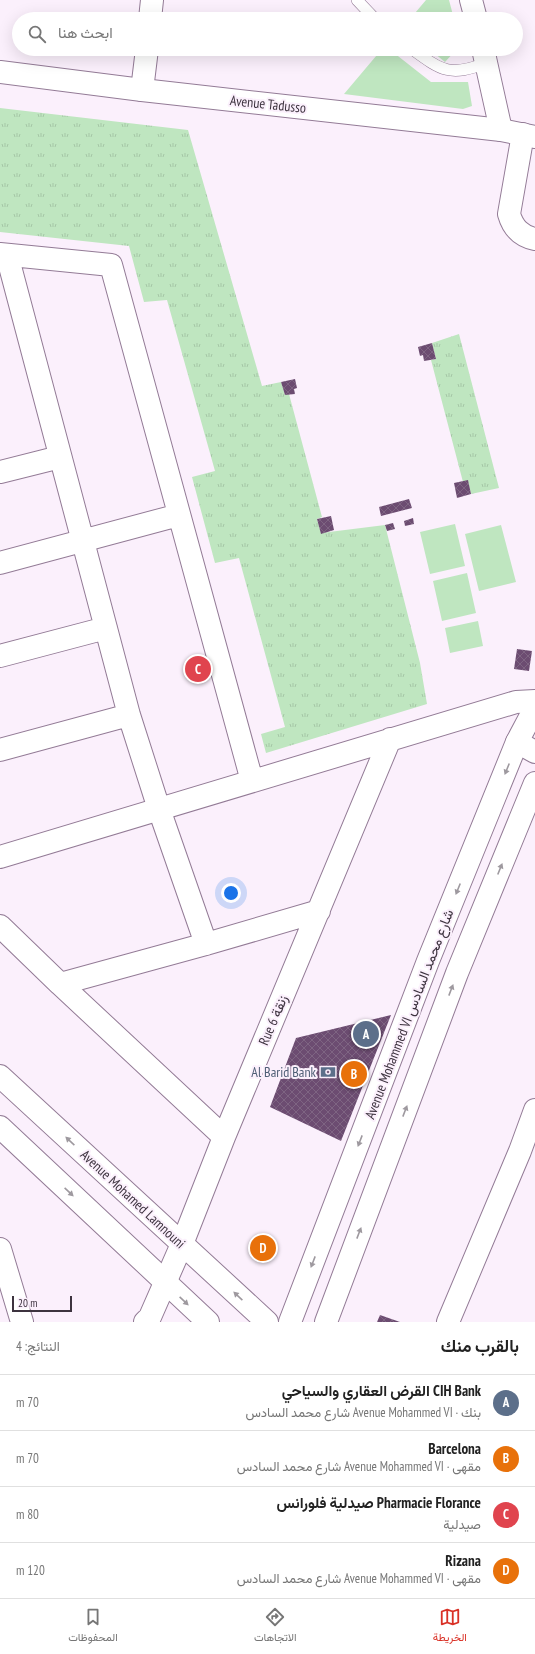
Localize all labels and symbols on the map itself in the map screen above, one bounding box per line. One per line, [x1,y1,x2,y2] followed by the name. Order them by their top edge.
[229,91,307,117] street label: Avenue Tadusso
[185,654,211,684] pin: C
[503,763,509,775] one-way arrow
[497,863,503,875] one-way arrow
[221,883,241,903] your location
[454,884,460,896] one-way arrow
[361,907,457,1121] street label: Avenue Mohammed VI شارع محمد السادس
[449,983,455,995] one-way arrow
[254,992,292,1048] street label: Rue 6 زنقة
[353,1019,379,1049] pin: A
[341,1059,367,1089] pin: B
[251,1063,317,1081] place label: Al Barid Bank
[319,1063,337,1081] bank icon: Al Barid Bank
[403,1105,409,1117] one-way arrow
[356,1135,362,1147] one-way arrow
[66,1137,75,1146] one-way arrow
[77,1146,189,1252] street label: Avenue Mohamed Lamnouni
[64,1188,74,1197] one-way arrow
[357,1227,363,1239] one-way arrow
[250,1233,276,1263] pin: D
[310,1257,316,1269] one-way arrow
[233,1291,243,1300] one-way arrow
[12,1294,72,1313] scale bar
[179,1296,190,1305] one-way arrow

